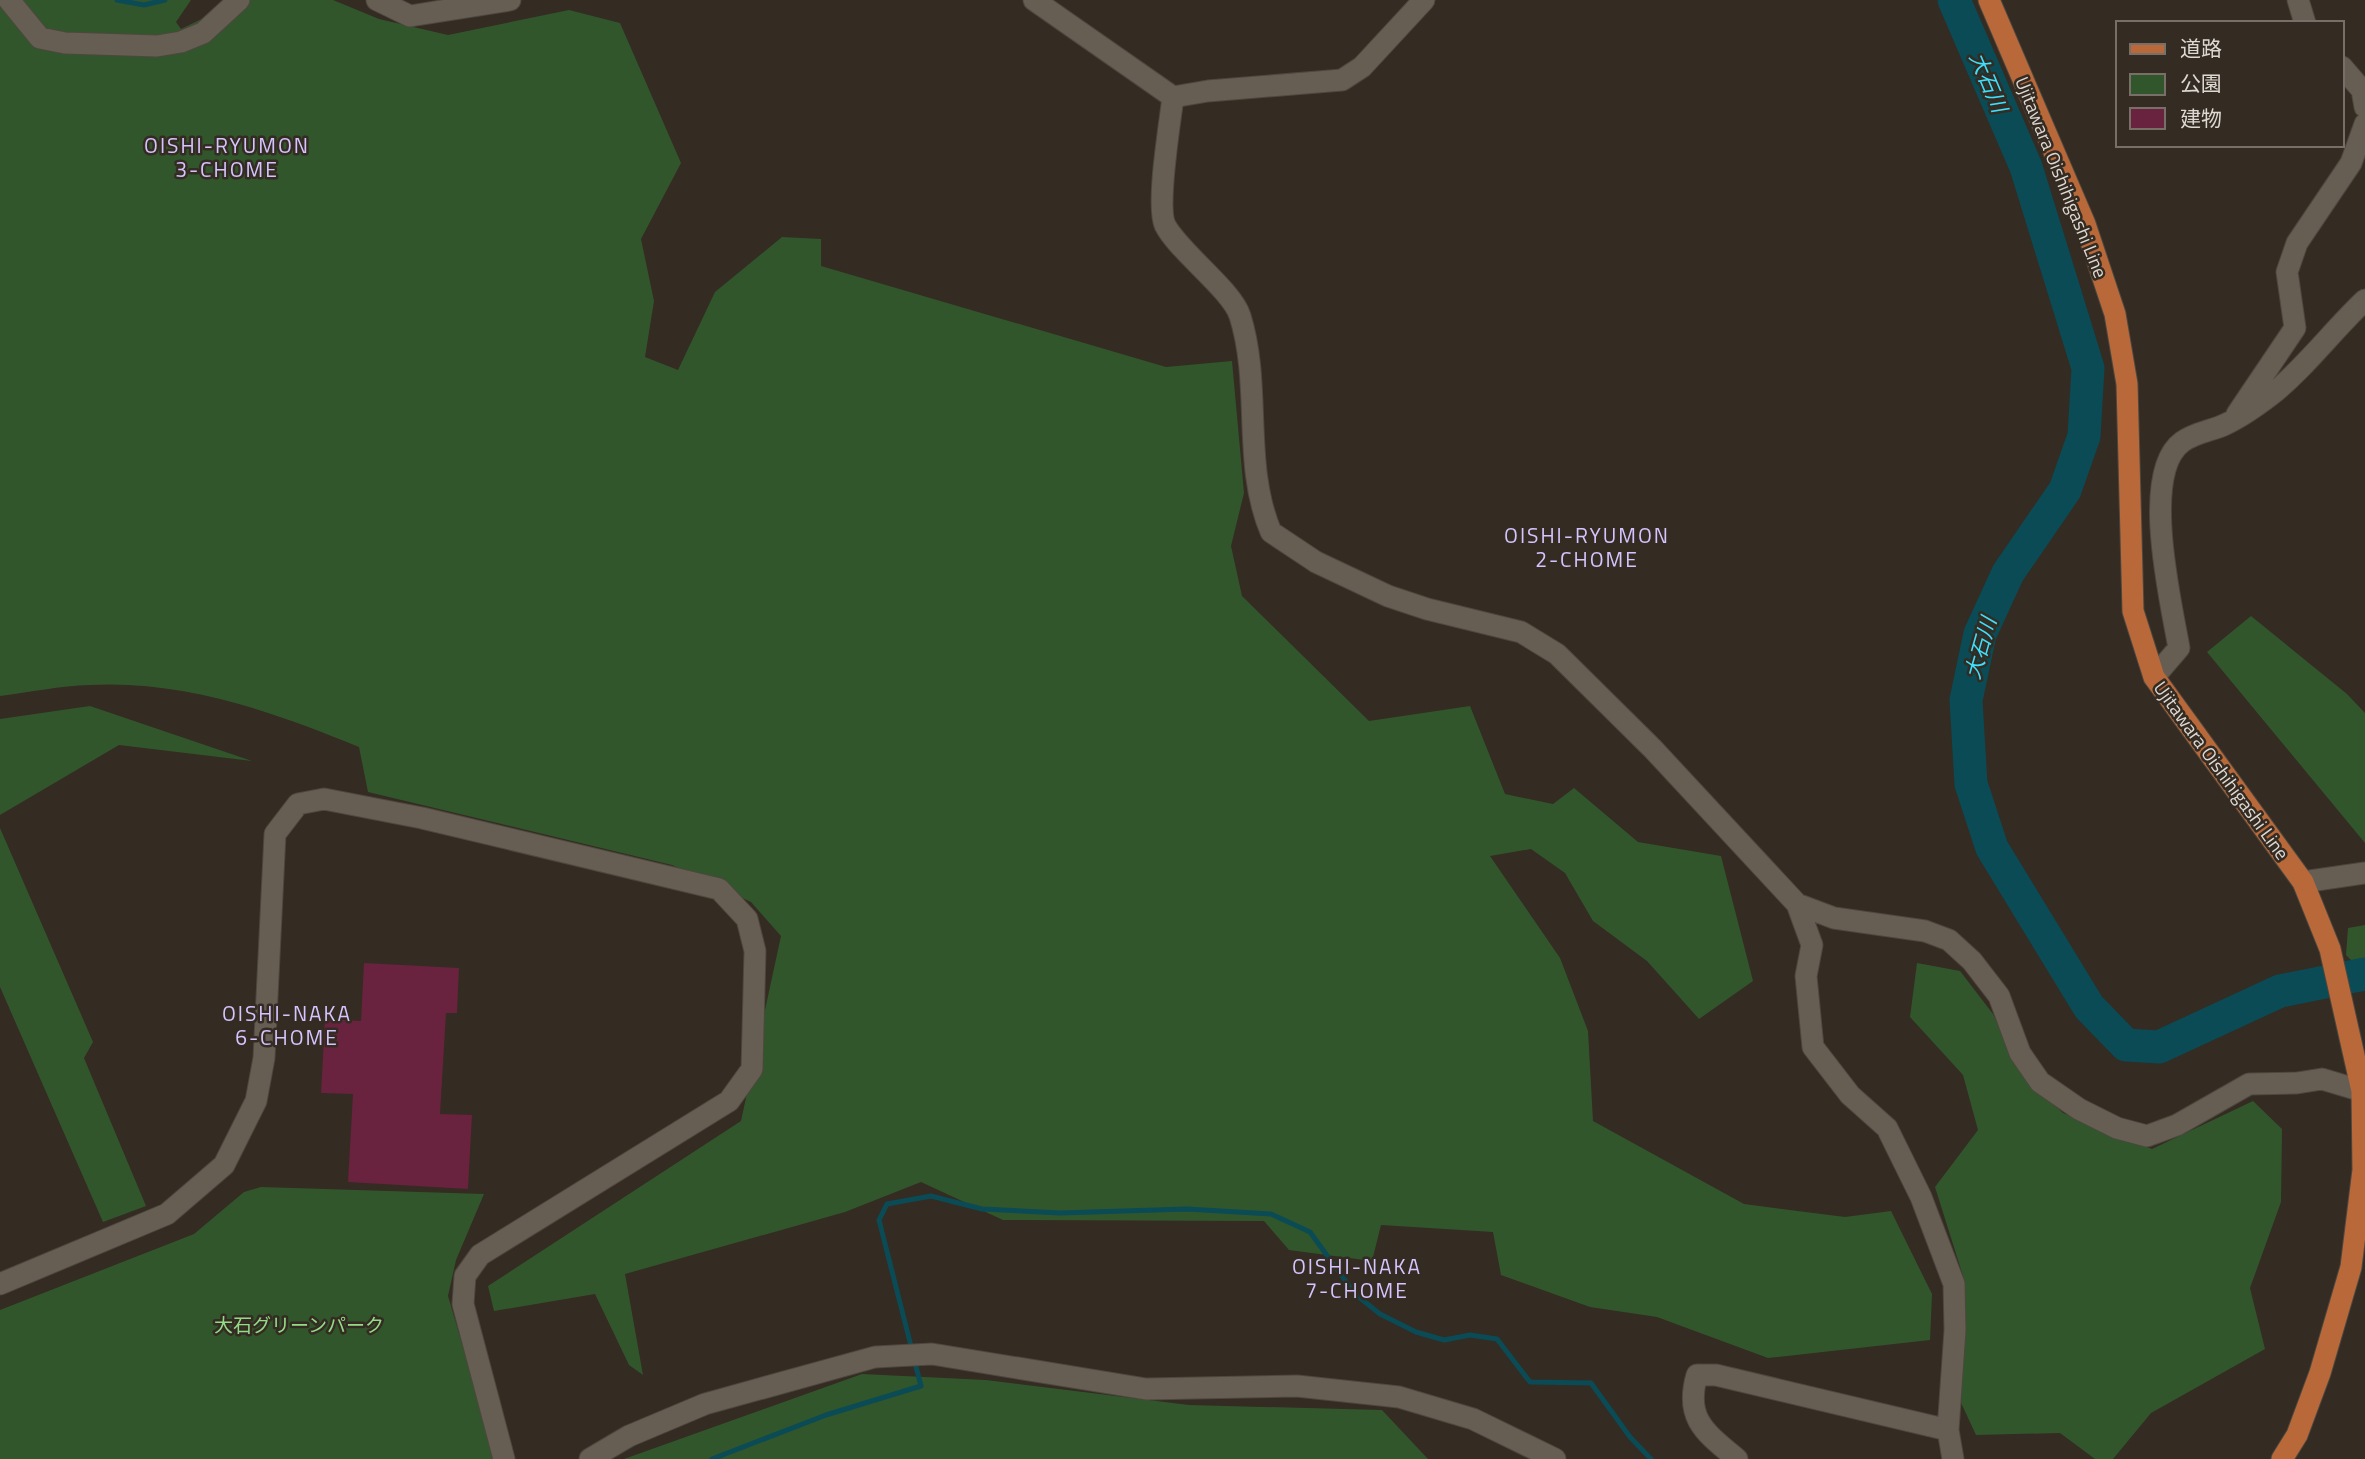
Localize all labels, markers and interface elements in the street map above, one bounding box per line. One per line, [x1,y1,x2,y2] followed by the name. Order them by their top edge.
[2116,21,2344,147] legend
[2180,32,2222,64] text: 道路
[1962,47,2017,119] water label: 大石川
[2180,67,2222,99] text: 公園
[2008,72,2116,282] street label: Ujitawara Oishihigashi Line
[2180,102,2222,134] text: 建物
[144,129,310,185] district label: OISHI-RYUMON 3-CHOME
[1504,519,1670,575] district label: OISHI-RYUMON 2-CHOME
[1956,611,2005,683] water label: 大石川
[2147,675,2297,865] street label: Ujitawara Oishihigashi Line
[222,997,352,1053] district label: OISHI-NAKA 6-CHOME
[1292,1250,1422,1306] district label: OISHI-NAKA 7-CHOME
[214,1310,384,1339] park label: 大石グリーンパーク

